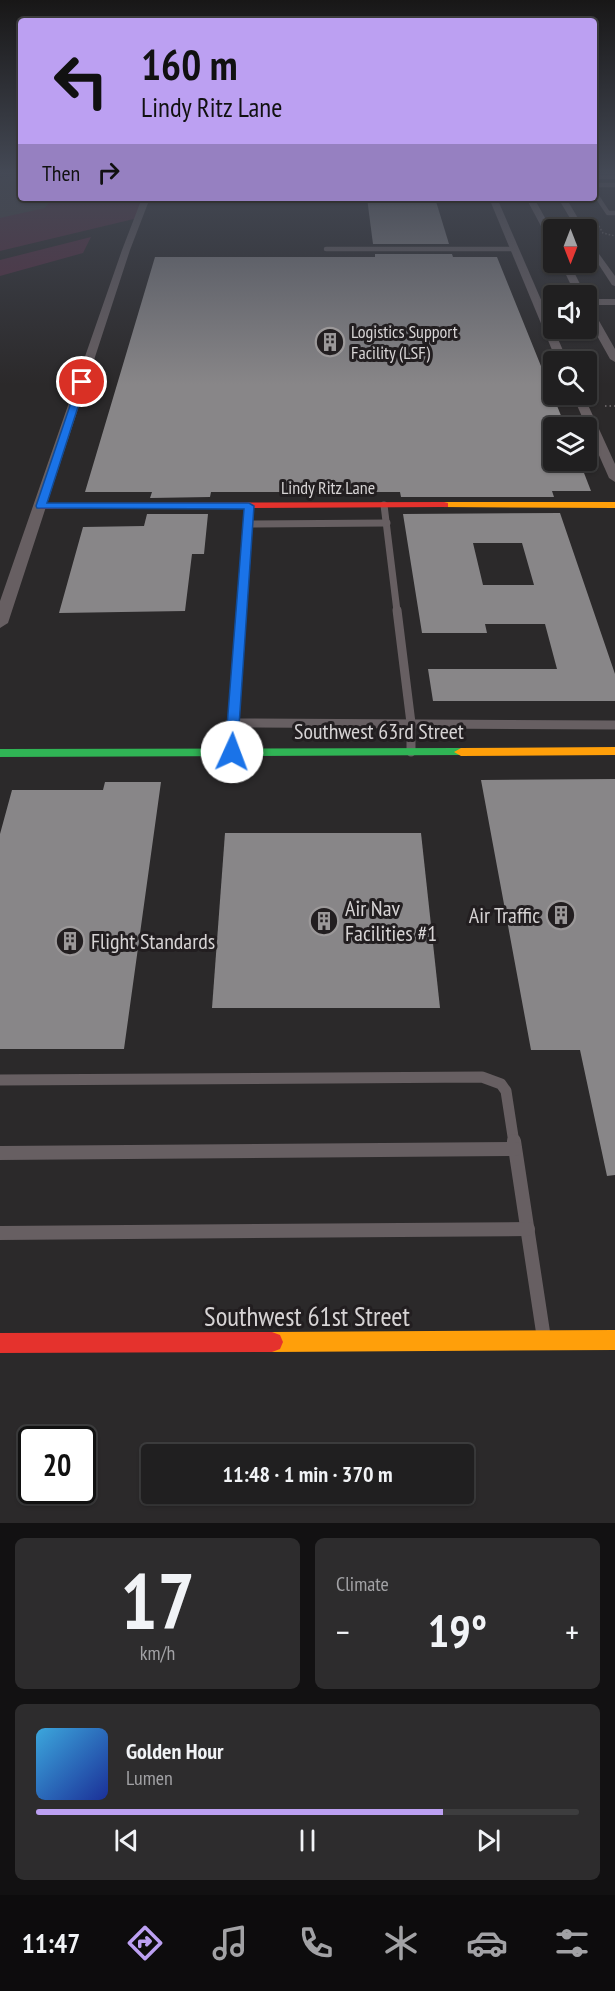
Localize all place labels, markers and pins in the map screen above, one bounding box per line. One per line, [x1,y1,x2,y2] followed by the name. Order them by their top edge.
[351,320,458,364] place label: Logistics Support Facility (LSF)
[314,326,346,358] building icon: Logistics Support Facility (LSF)
[56,356,107,407] pin
[345,894,437,947] place label: Air Nav Facilities #1
[545,899,577,931] building icon: Air Traffic
[469,901,540,929] place label: Air Traffic
[308,905,340,937] building icon: Air Nav Facilities #1
[54,925,86,957] building icon: Flight Standards
[91,927,215,955] place label: Flight Standards

